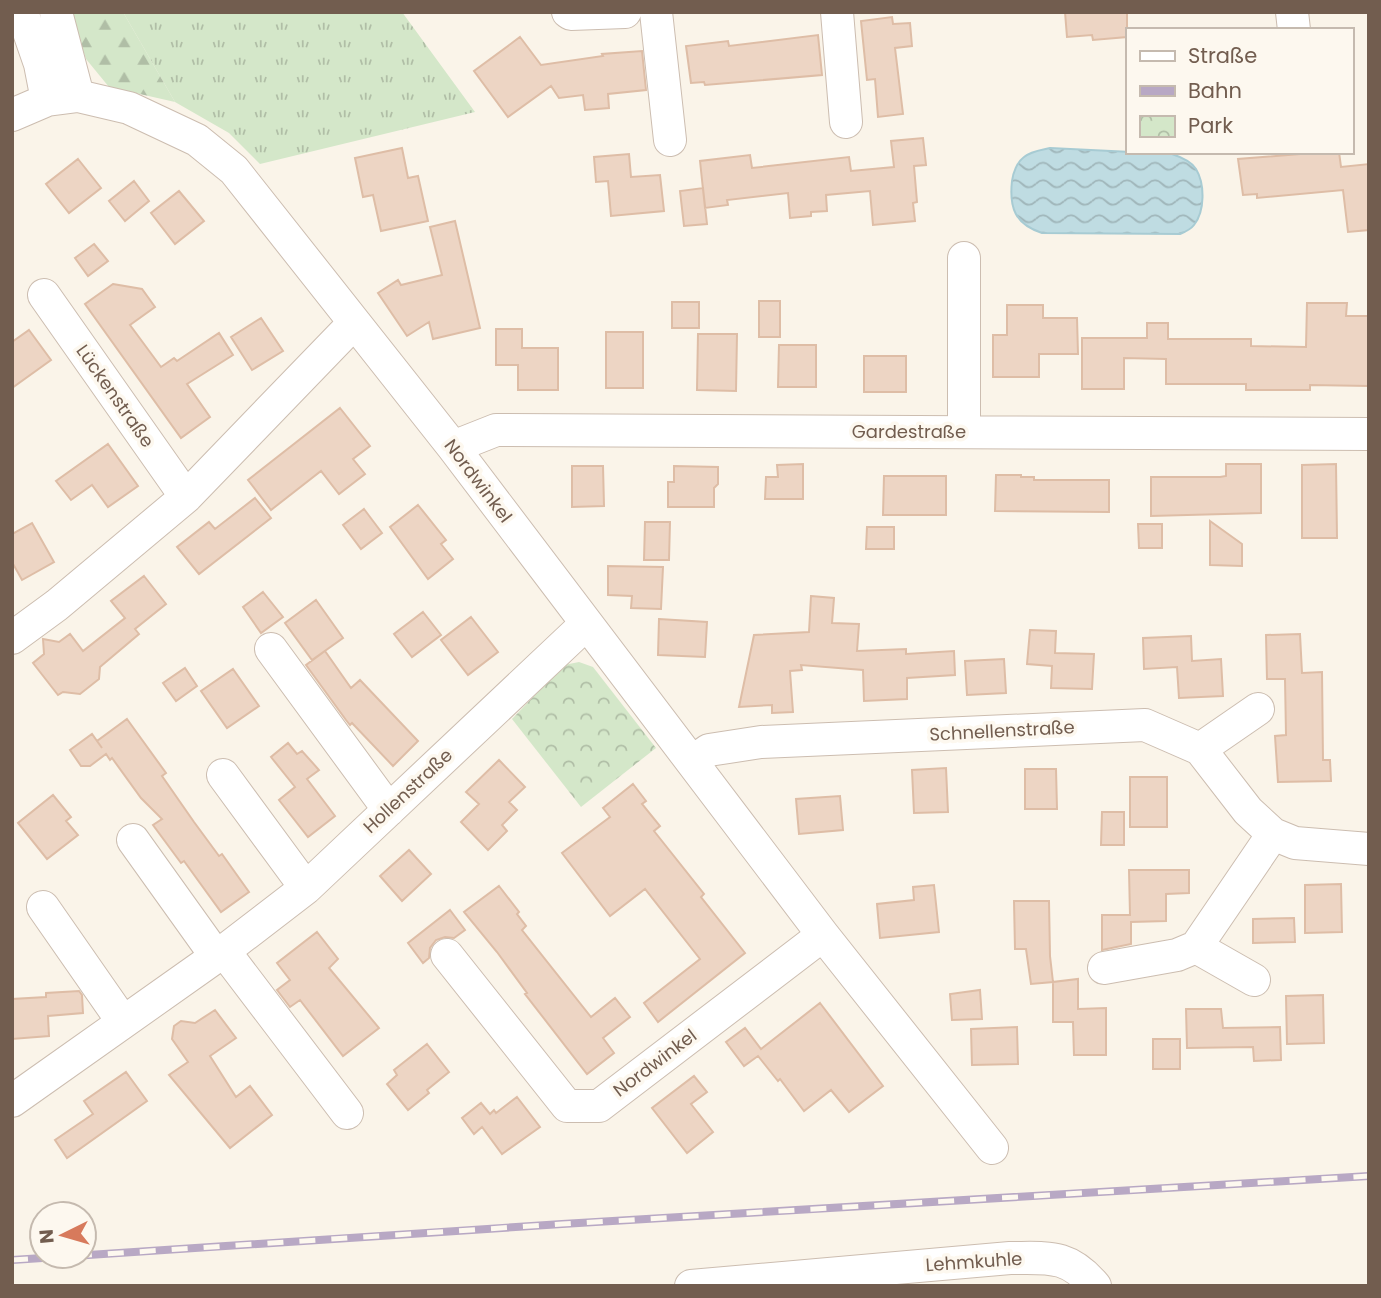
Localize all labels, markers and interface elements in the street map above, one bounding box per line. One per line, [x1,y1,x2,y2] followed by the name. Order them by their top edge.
[1126,28,1353,154] legend
[1188,41,1257,70] text: Straße
[1188,76,1242,105] text: Bahn
[1188,111,1233,140] text: Park
[71,339,160,452] street label: Lückenstraße
[852,419,966,444] street label: Gardestraße
[439,434,518,528] street label: Nordwinkel
[929,714,1075,747] street label: Schnellenstraße
[358,743,458,839] street label: Hollenstraße
[608,1023,702,1102] street label: Nordwinkel
[28,1200,98,1270] north arrow
[32,1228,61,1245] text: N
[925,1246,1023,1277] street label: Lehmkuhle

